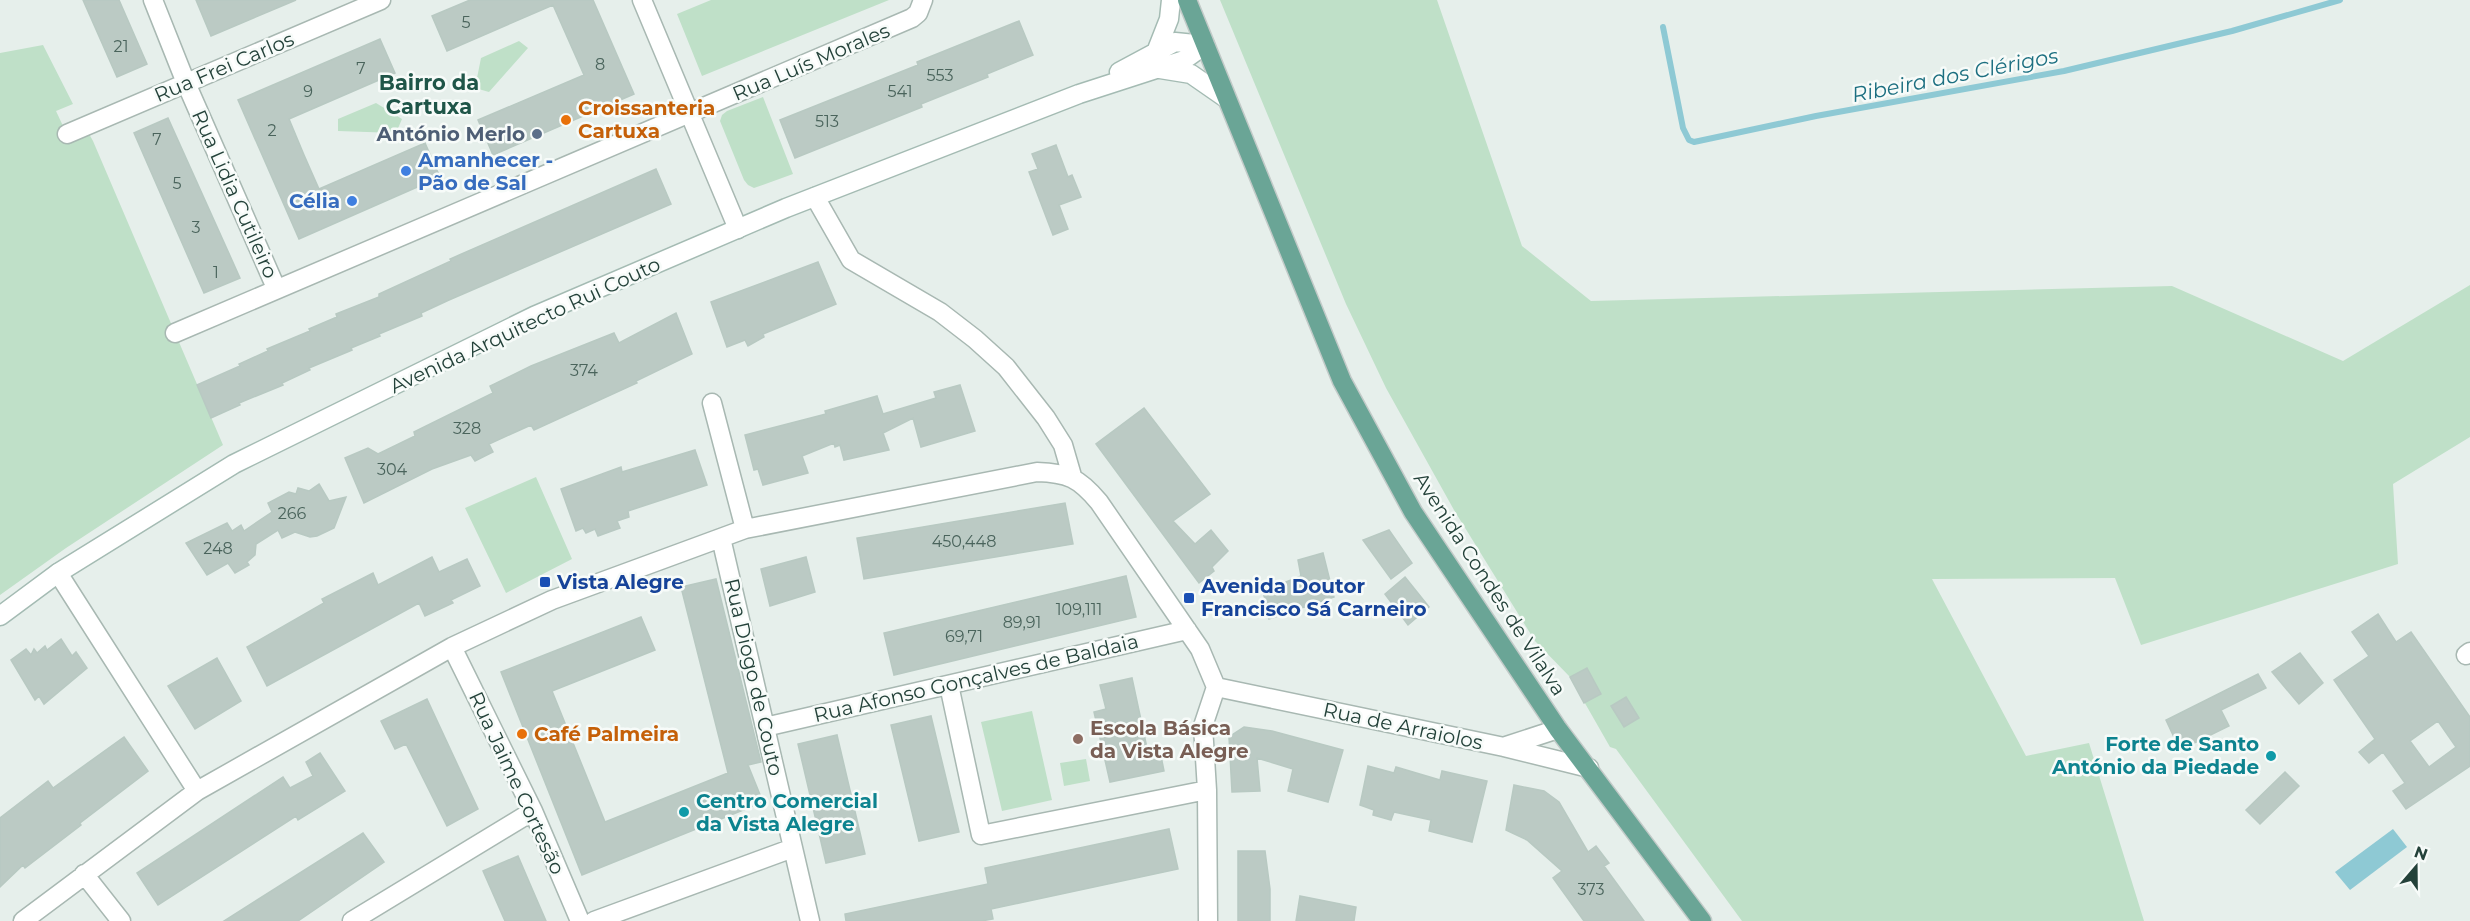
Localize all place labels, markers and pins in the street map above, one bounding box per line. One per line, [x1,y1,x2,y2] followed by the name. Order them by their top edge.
[578,96,715,143] place label: Croissanteria Cartuxa
[559,113,573,127] marker: Croissanteria Cartuxa
[375,122,525,146] place label: António Merlo
[530,127,544,141] marker: António Merlo
[417,148,553,195] place label: Amanhecer - Pão de Sal
[399,164,413,178] marker: Amanhecer - Pão de Sal
[289,189,340,213] place label: Célia
[345,194,359,208] marker: Célia
[556,570,684,594] place label: Vista Alegre
[1200,574,1427,621] place label: Avenida Doutor Francisco Sá Carneiro
[538,575,552,589] marker: Vista Alegre
[1182,591,1196,605] marker: Avenida Doutor Francisco Sá Carneiro
[1090,716,1249,763] place label: Escola Básica da Vista Alegre
[534,722,679,746] place label: Café Palmeira
[515,727,529,741] marker: Café Palmeira
[1071,732,1085,746] marker: Escola Básica da Vista Alegre
[2051,732,2259,779] place label: Forte de Santo António da Piedade
[2264,749,2278,763] marker: Forte de Santo António da Piedade
[696,789,878,836] place label: Centro Comercial da Vista Alegre
[677,805,691,819] marker: Centro Comercial da Vista Alegre

